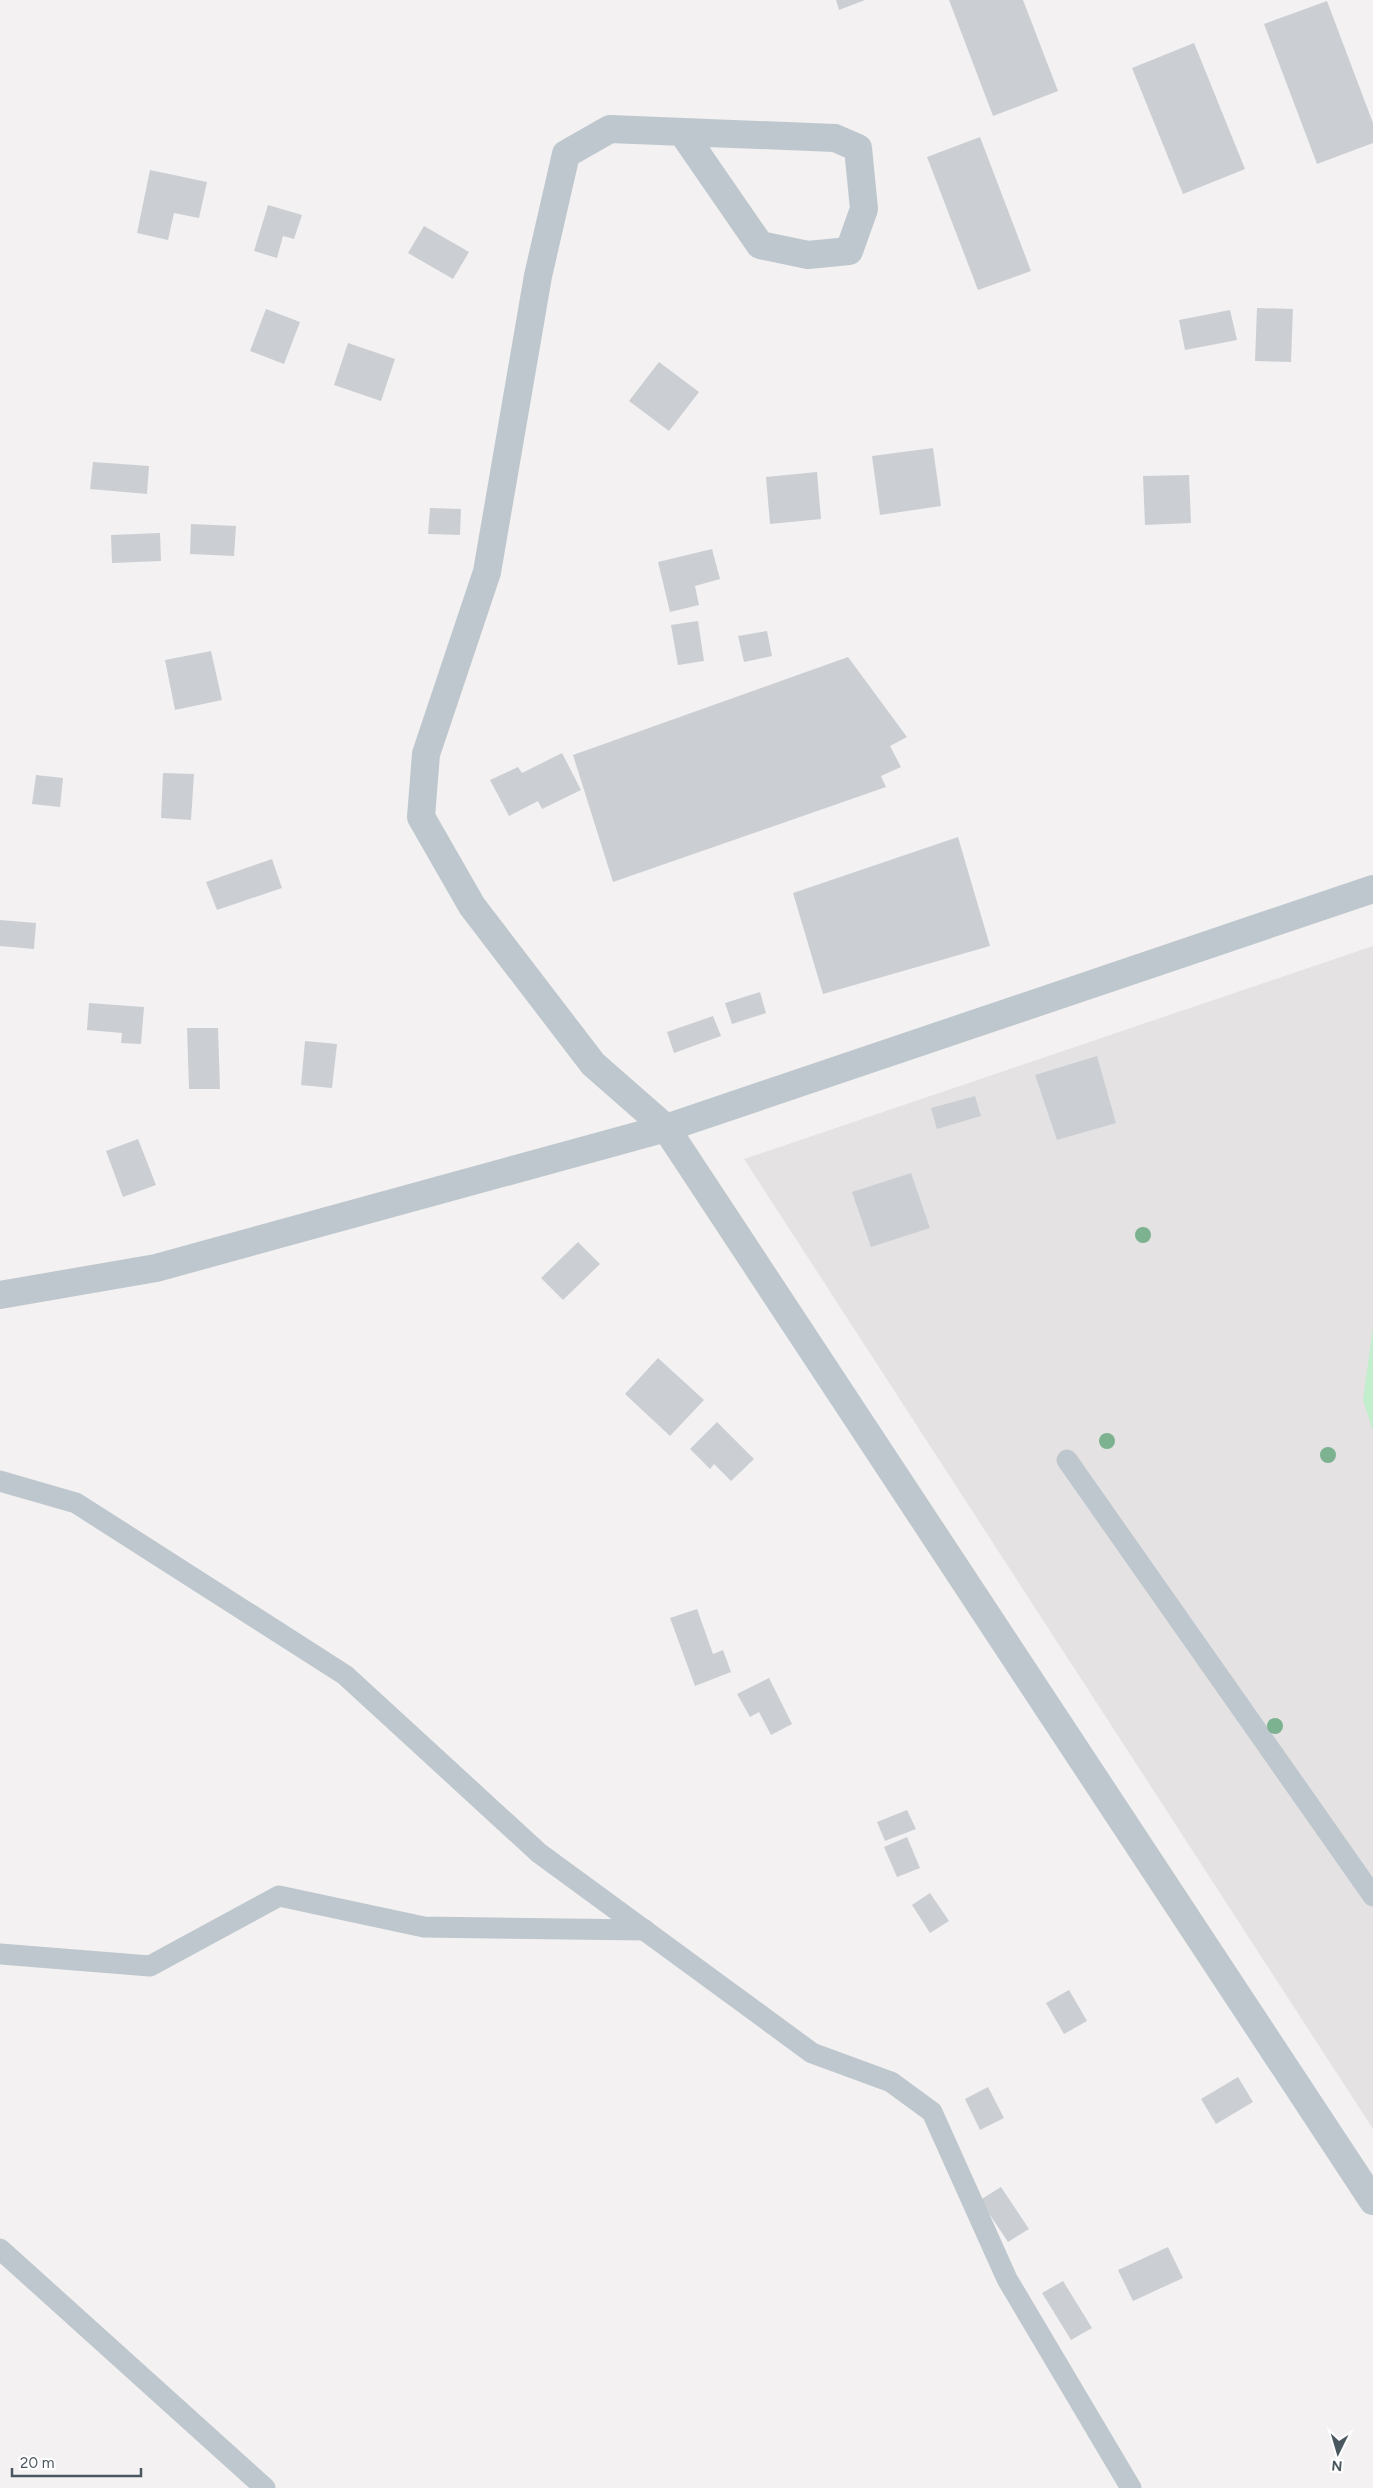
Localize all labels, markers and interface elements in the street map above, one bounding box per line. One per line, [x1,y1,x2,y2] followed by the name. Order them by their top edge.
[1313,2428,1363,2478] north arrow
[12,2446,141,2478] scale bar
[20,2454,54,2472] text: 20 m
[1331,2457,1343,2474] text: N

